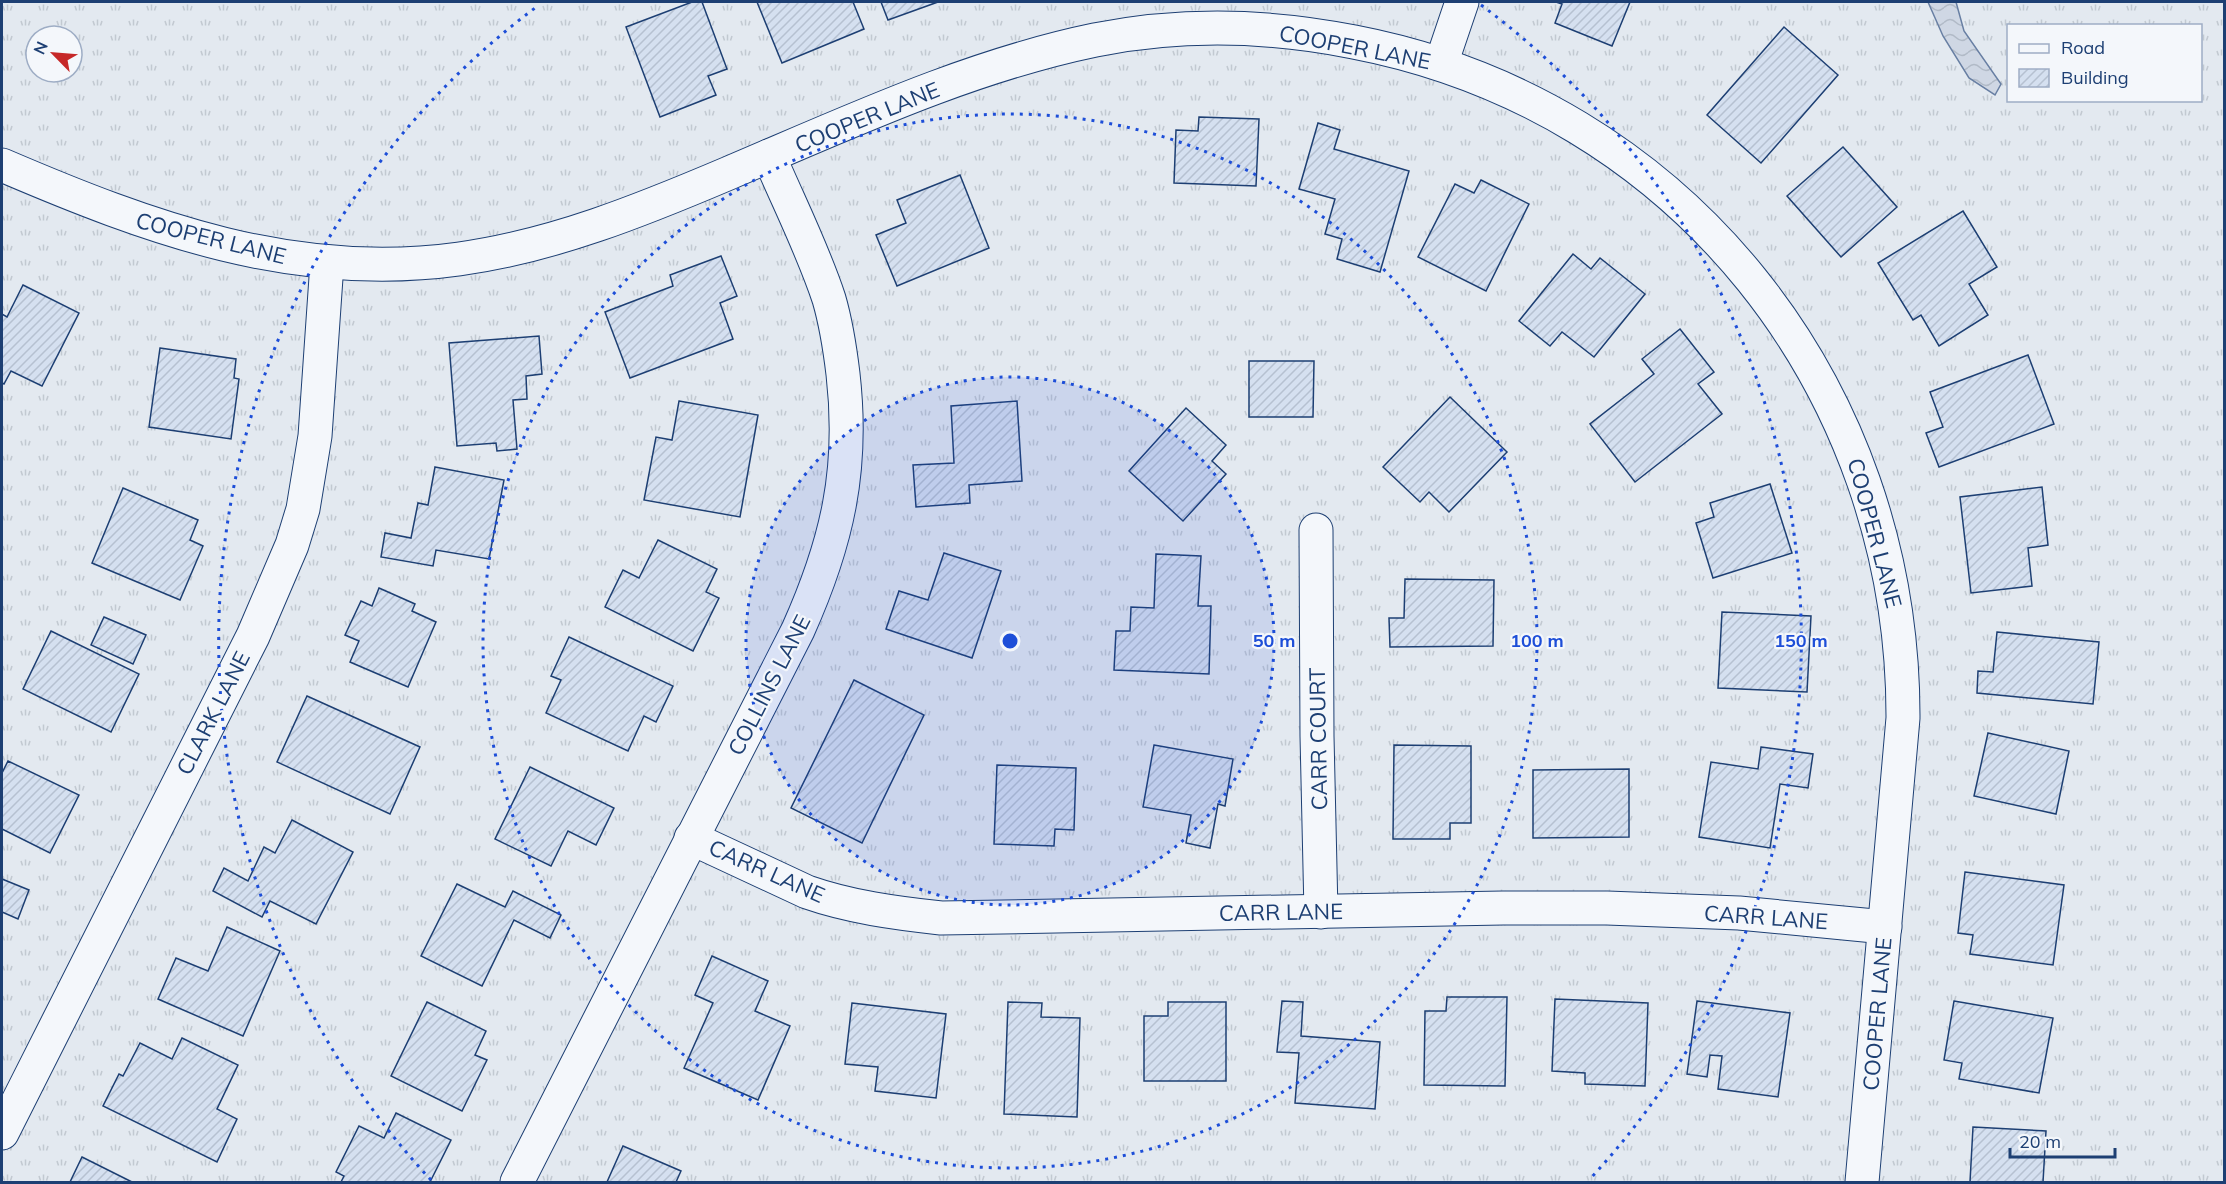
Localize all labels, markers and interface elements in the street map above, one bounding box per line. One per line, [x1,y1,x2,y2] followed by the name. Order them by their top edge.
[1277,19,1433,75] street label: COOPER LANE
[24,24,84,84] north arrow
[2007,24,2202,102] legend
[2061,36,2105,59] text: Road
[29,38,52,57] text: N
[2061,66,2129,89] text: Building
[790,75,944,159] street label: COOPER LANE
[133,206,289,270] street label: COOPER LANE
[1842,455,1908,611] street label: COOPER LANE
[722,610,816,760] street label: COLLINS LANE
[1253,629,1295,652] text: 50 m
[1510,629,1564,652] text: 100 m
[1774,629,1828,652] text: 150 m
[1000,631,1020,651] centre of rings
[170,647,256,779] street label: CLARK LANE
[1303,667,1333,811] street label: CARR COURT
[705,833,829,909] street label: CARR LANE
[1219,897,1343,927] street label: CARR LANE
[1703,899,1829,935] street label: CARR LANE
[1856,936,1898,1092] street label: COOPER LANE
[2010,1121,2115,1159] scale bar
[2019,1130,2061,1153] text: 20 m

